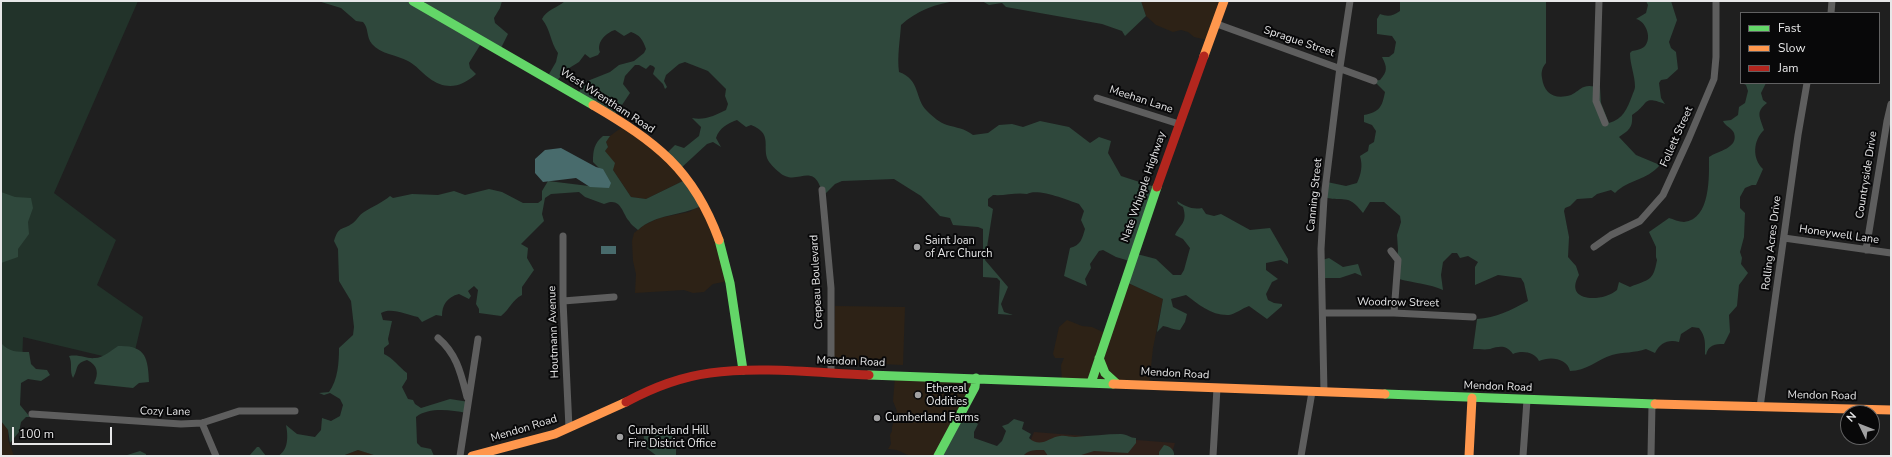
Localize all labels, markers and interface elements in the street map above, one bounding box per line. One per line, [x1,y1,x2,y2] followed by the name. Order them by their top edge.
[1740,12,1880,84] legend
[1778,20,1801,36] text: Fast
[1262,24,1336,60] street label: Sprague Street
[1778,40,1806,56] text: Slow
[1778,60,1799,76] text: Jam
[557,65,657,137] street label: West Wrentham Road
[1107,83,1175,117] street label: Meehan Lane
[1658,105,1696,169] street label: Follett Street
[1119,130,1169,244] street label: Nate Whipple Highway
[1854,130,1880,220] street label: Countryside Drive
[1305,158,1325,232] street label: Canning Street
[1760,195,1784,291] street label: Rolling Acres Drive
[1798,223,1880,247] street label: Honeywell Lane
[808,234,826,330] street label: Crepeau Boulevard
[925,234,992,260] place label: Saint Joan of Arc Church
[912,242,922,252] marker: Saint Joan of Arc Church
[546,286,562,378] street label: Houtmann Avenue
[1357,296,1439,310] street label: Woodrow Street
[816,354,886,370] street label: Mendon Road
[1140,366,1210,382] street label: Mendon Road
[1463,379,1533,395] street label: Mendon Road
[926,382,967,408] place label: Ethereal Oddities
[1788,389,1856,403] street label: Mendon Road
[913,390,923,400] marker: Ethereal Oddities
[140,405,190,419] street label: Cozy Lane
[1840,405,1880,445] north arrow
[1843,409,1860,425] text: N
[885,411,979,425] place label: Cumberland Farms
[489,413,559,445] street label: Mendon Road
[872,413,882,423] marker: Cumberland Farms
[14,419,114,445] scale bar
[628,424,716,450] place label: Cumberland Hill Fire District Office
[19,426,54,442] text: 100 m
[615,432,625,442] marker: Cumberland Hill Fire District Office

